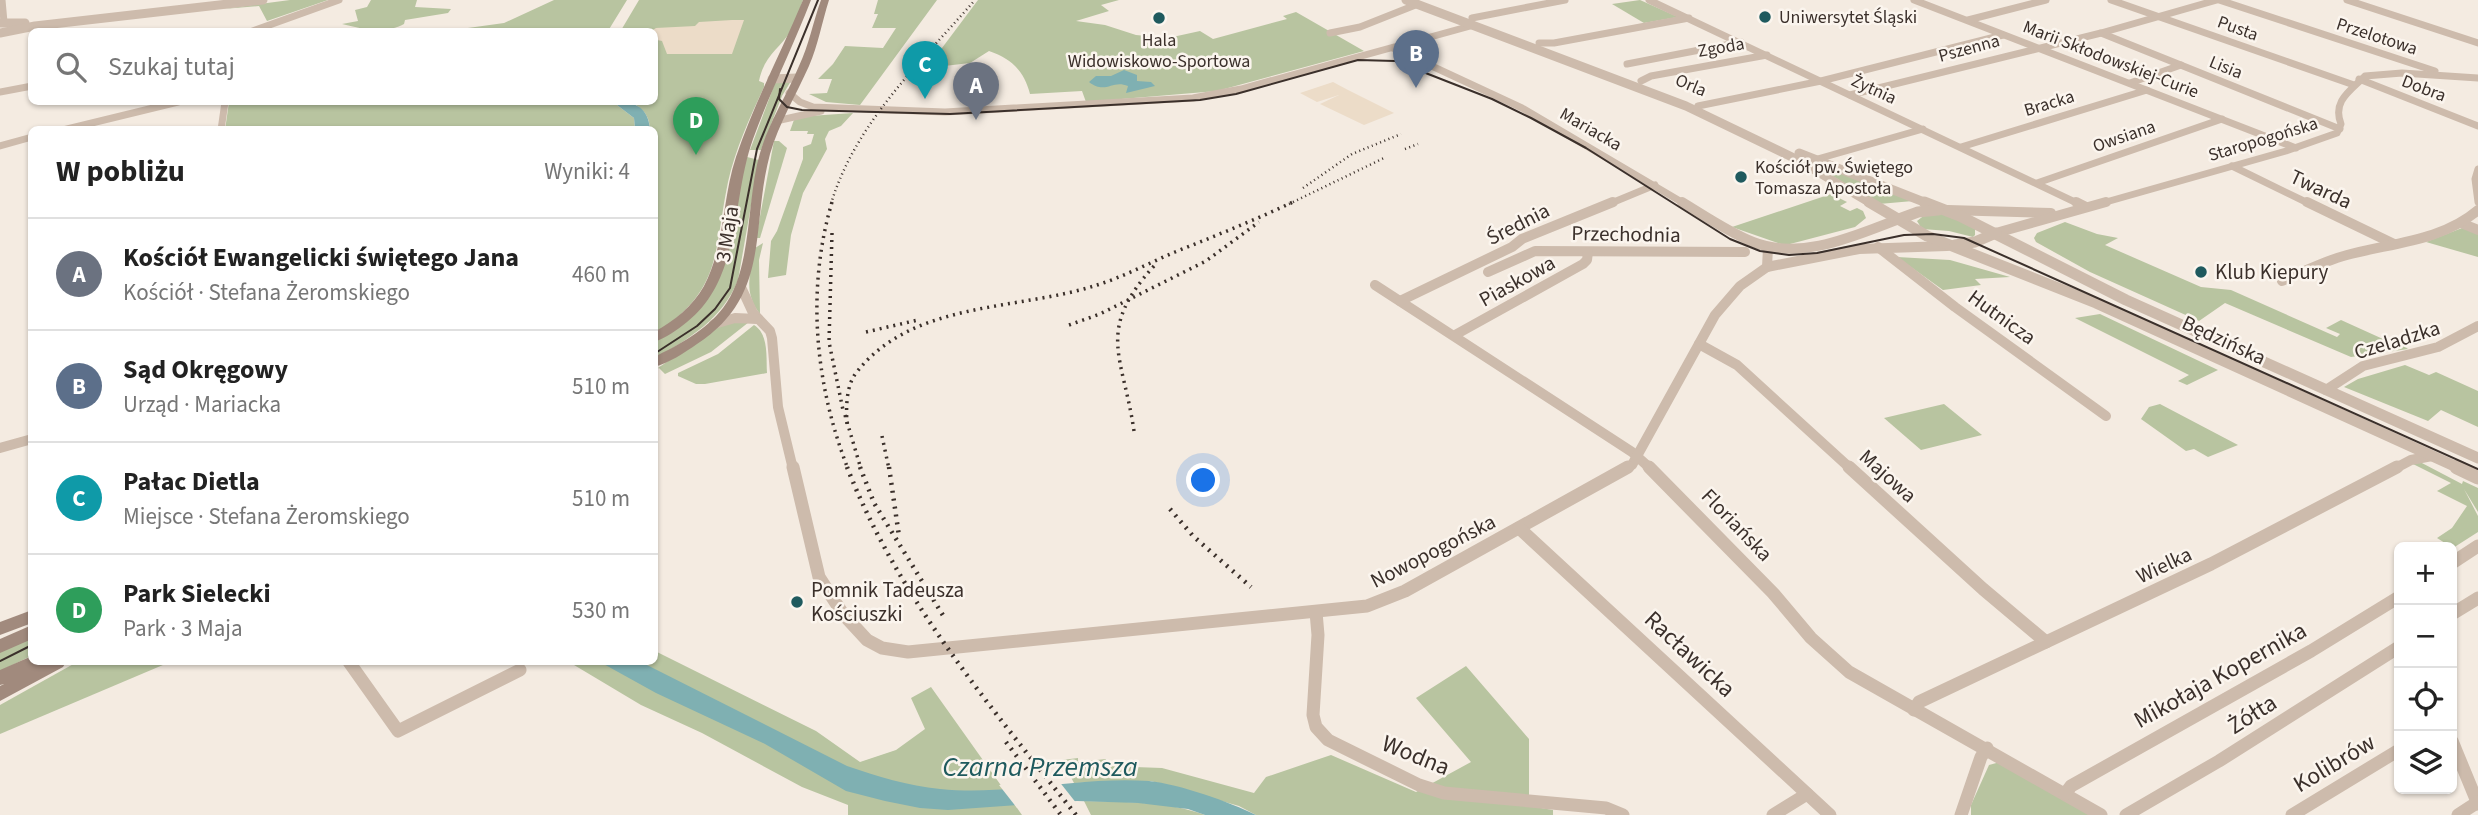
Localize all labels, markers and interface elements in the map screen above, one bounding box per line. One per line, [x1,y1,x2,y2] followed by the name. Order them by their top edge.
[1779,5,1917,30] place label: Uniwersytet Śląski
[1757,9,1773,25] marker: Uniwersytet Śląski
[1151,10,1167,26] marker: Hala Widowiskowo-Sportowa
[2214,10,2262,47] street label: Pusta
[2333,12,2421,61] street label: Przelotowa
[2019,14,2202,105] street label: Marii Skłodowskiej-Curie
[28,28,658,105] search box
[1068,28,1250,74] place label: Hala Widowiskowo-Sportowa
[1936,28,2003,69] street label: Pszenna
[1393,30,1439,88] pin: B
[1696,31,1746,64] street label: Zgoda
[902,41,948,99] pin: C
[52,48,90,86] icon: search
[108,48,235,85] text: Szukaj tutaj
[2205,49,2246,85] street label: Lisia
[953,62,999,120] pin: A
[1671,68,1710,103] street label: Orla
[1847,68,1900,111] street label: Żytnia
[2398,69,2450,108] street label: Dobra
[2021,84,2077,123] street label: Bracka
[673,97,719,155] pin: D
[1555,102,1626,157] street label: Mariacka
[2205,111,2321,168] street label: Staropogońska
[2089,114,2159,159] street label: Owsiana
[56,150,185,193] text: W pobliżu
[544,155,630,188] text: Wyniki: 4
[1755,155,1913,201] place label: Kościół pw. Świętego Tomasza Apostoła
[2285,162,2357,216] street label: Twarda
[1733,169,1749,185] marker: Kościół pw. Świętego Tomasza Apostoła
[1481,195,1555,253] street label: Średnia
[708,204,746,264] street label: 3 Maja
[1571,218,1681,250] street label: Przechodnia
[123,239,519,276] text: Kościół Ewangelicki świętego Jana
[1473,248,1561,314] street label: Piaskowa
[2215,257,2328,287] place label: Klub Kiepury
[72,258,86,291] text: A
[572,258,630,291] text: 460 m
[2193,264,2209,280] marker: Klub Kiepury
[123,276,410,309] text: Kościół · Stefana Żeromskiego
[1962,282,2042,352] street label: Hutnicza
[2177,307,2271,373] street label: Będzińska
[2350,313,2444,367] street label: Czeladzka
[123,351,288,388] text: Sąd Okręgowy
[72,370,86,403] text: B
[572,370,630,403] text: 510 m
[123,388,281,421] text: Urząd · Mariacka
[1853,442,1923,510] street label: Majowa
[123,463,260,500] text: Pałac Dietla
[1186,463,1220,497] your location
[72,482,86,515] text: C
[572,482,630,515] text: 510 m
[1695,482,1779,568] street label: Floriańska
[123,500,410,533] text: Miejsce · Stefana Żeromskiego
[1365,507,1501,595] street label: Nowopogońska
[2131,539,2197,591] street label: Wielka
[2394,542,2457,794] map controls
[2394,542,2457,605] button: +
[123,575,271,612] text: Park Sielecki
[811,575,964,629] place label: Pomnik Tadeusza Kościuszki
[72,594,86,627] text: D
[572,594,630,627] text: 530 m
[789,594,805,610] marker: Pomnik Tadeusza Kościuszki
[1636,603,1743,706] street label: Racławicka
[2394,605,2457,668] button: −
[123,612,243,645] text: Park · 3 Maja
[2127,613,2313,738] street label: Mikołaja Kopernika
[2394,668,2457,731] button: locate
[2221,686,2284,743] street label: Żółta
[2287,725,2382,802] street label: Kolibrów
[1377,726,1455,785] street label: Wodna
[2394,731,2457,794] button: layers
[942,747,1138,787] water label: Czarna Przemsza

